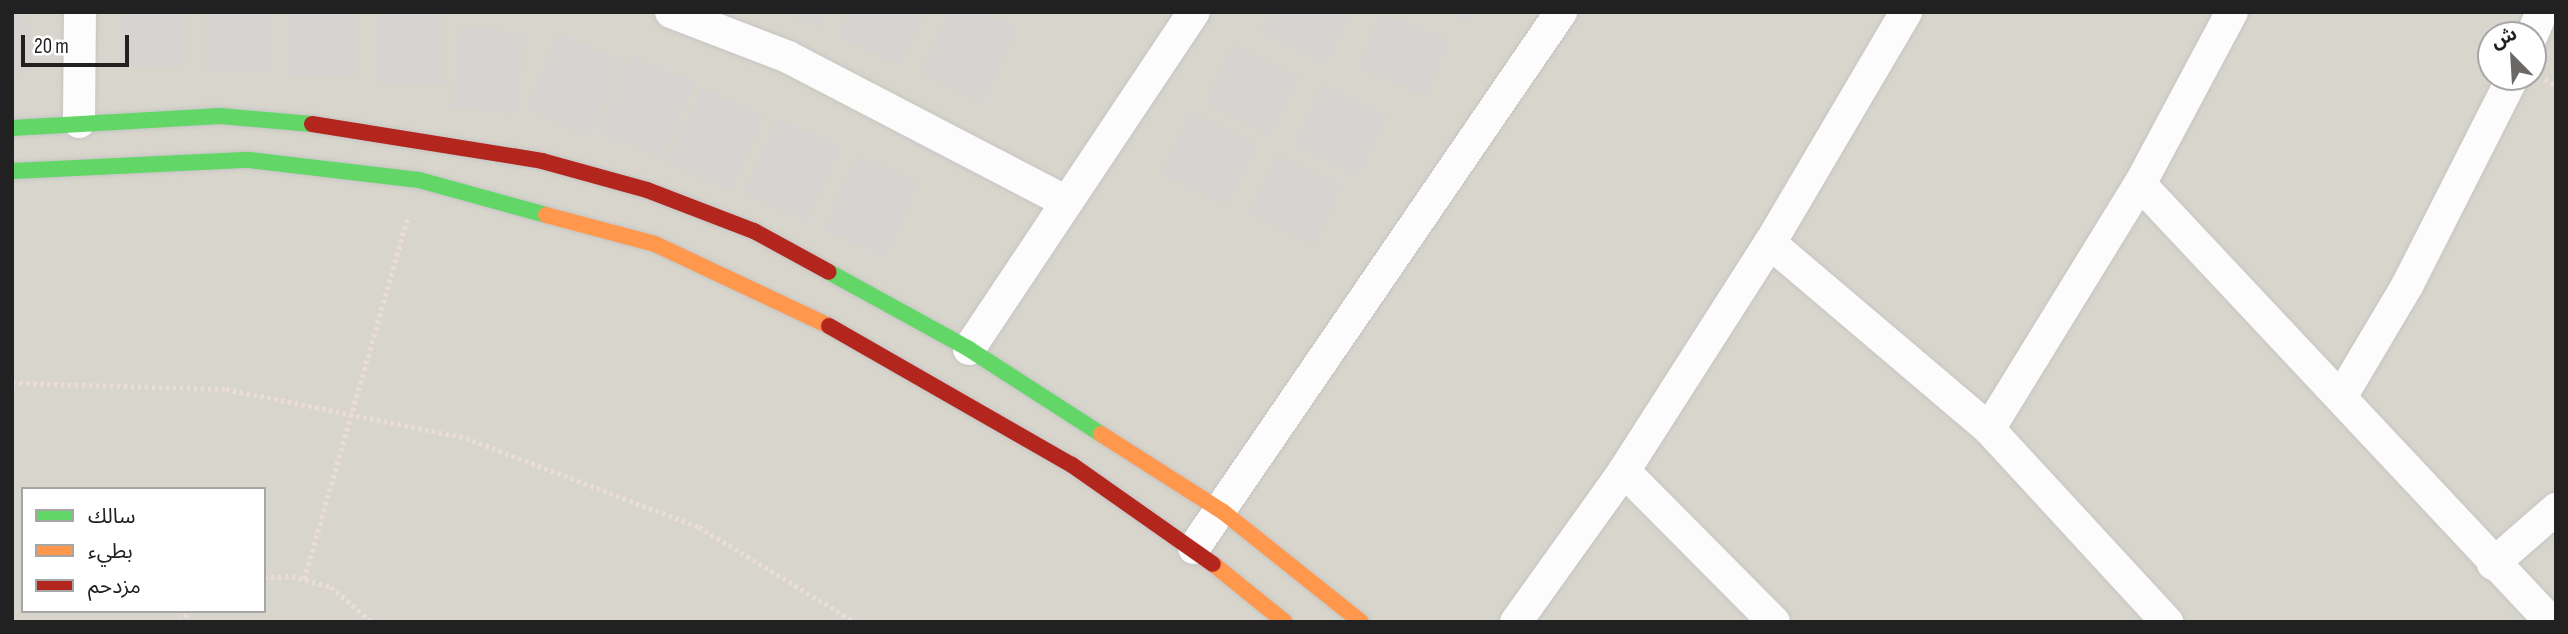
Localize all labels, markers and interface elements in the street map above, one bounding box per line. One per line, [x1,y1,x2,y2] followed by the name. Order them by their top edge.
[24,21,133,65] scale bar
[2477,21,2547,91] north arrow
[2488,22,2521,54] text: ش
[34,34,69,59] text: 20 m
[21,487,266,613] legend
[88,504,135,529] text: سالك
[88,539,133,564] text: بطيء
[88,574,141,599] text: مزدحم

